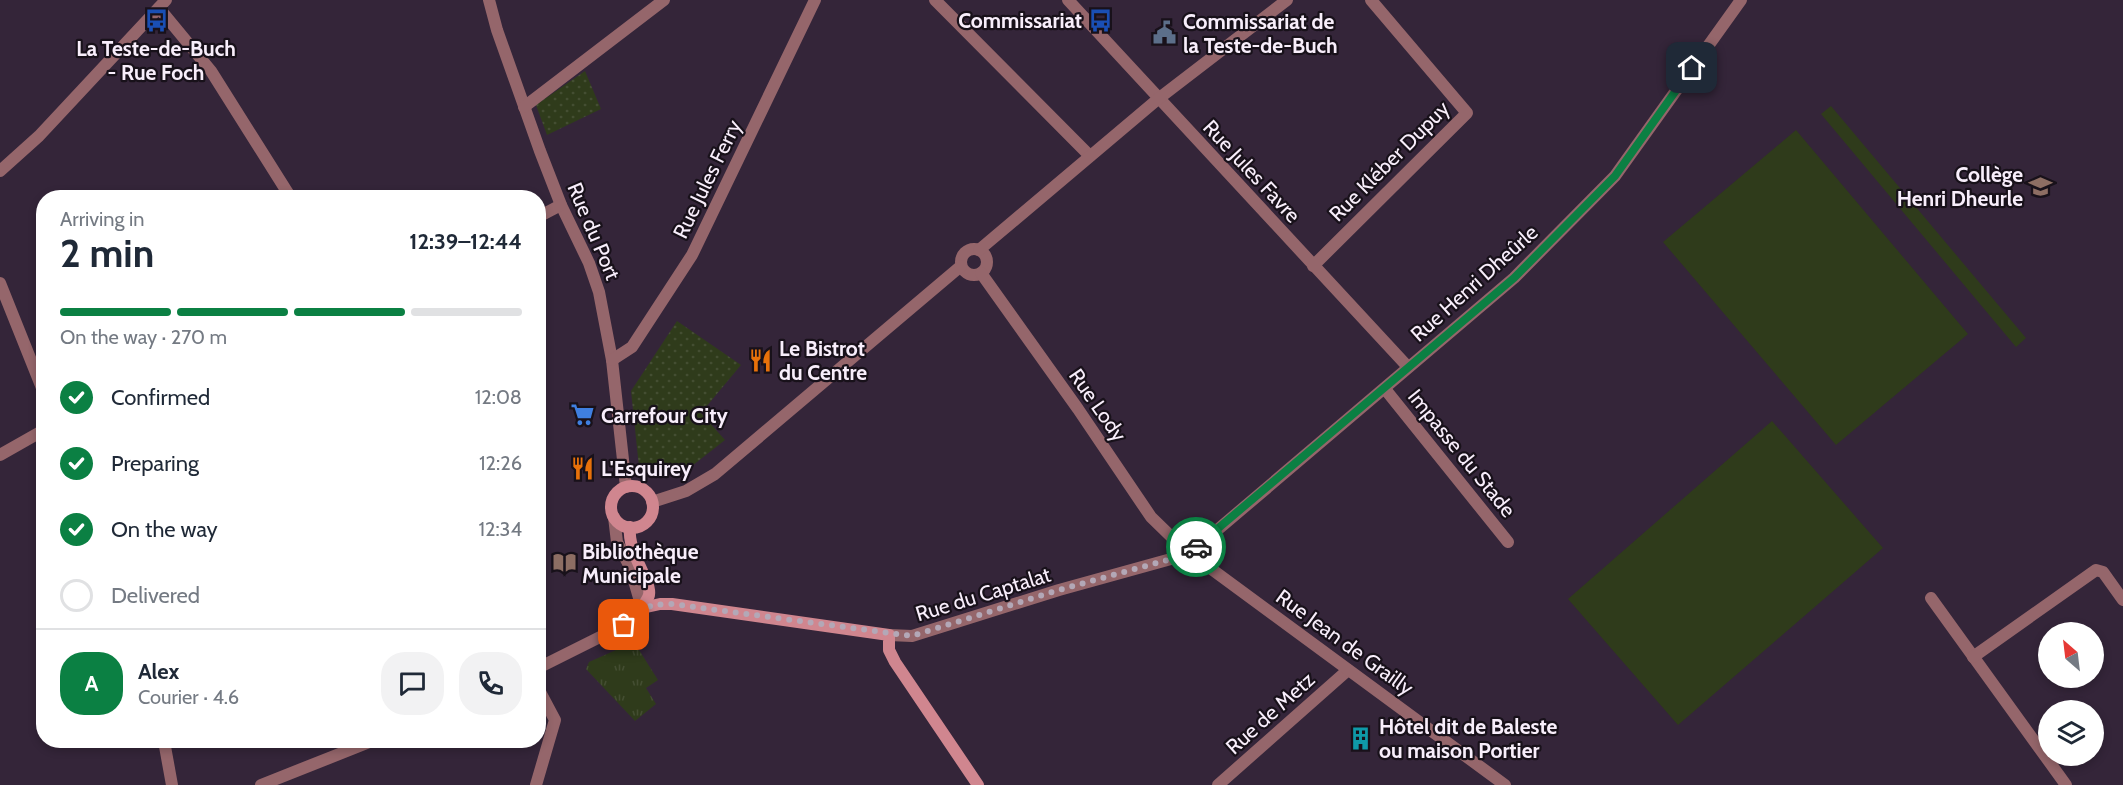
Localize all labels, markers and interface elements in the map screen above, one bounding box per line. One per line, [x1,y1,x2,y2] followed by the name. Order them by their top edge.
[143,7,169,33] bus stop icon: La Teste-de-Buch - Rue Foch
[1087,7,1113,33] bus stop icon: Commissariat
[958,8,1082,33] place label: Commissariat
[1183,9,1338,58] place label: Commissariat de la Teste-de-Buch
[1152,20,1178,46] public building icon: Commissariat de la Teste-de-Buch
[76,36,236,85] place label: La Teste-de-Buch - Rue Foch
[1666,42,1717,93] pin
[1675,51,1708,84] icon: home
[1324,95,1455,226] street label: Rue Kléber Dupuy
[668,115,747,242] street label: Rue Jules Ferry
[1198,115,1306,228] street label: Rue Jules Favre
[1897,162,2023,211] place label: Collège Henri Dheurle
[2028,173,2054,199] school or university icon: Collège Henri Dheurle
[562,179,626,283] street label: Rue du Port
[60,207,144,231] text: Arriving in
[1405,219,1543,347] street label: Rue Henri Dheûrle
[409,228,522,255] text: 12:39–12:44
[60,229,154,277] text: 2 min
[60,325,227,349] text: On the way · 270 m
[779,336,867,385] place label: Le Bistrot du Centre
[748,347,774,373] restaurant icon: Le Bistrot du Centre
[1064,364,1132,446] street label: Rue Lody
[60,381,93,414] icon: check
[111,384,210,411] text: Confirmed
[1403,384,1521,522] street label: Impasse du Stade
[475,385,522,409] text: 12:08
[570,402,596,428] supermarket icon: Carrefour City
[601,403,728,428] place label: Carrefour City
[60,447,93,480] icon: check
[111,450,199,477] text: Preparing
[479,451,522,475] text: 12:26
[570,455,596,481] restaurant icon: L'Esquirey
[601,456,693,481] place label: L'Esquirey
[60,513,93,546] icon: check
[111,516,218,543] text: On the way
[478,517,522,541] text: 12:34
[1166,517,1226,577] courier
[1180,531,1213,564] icon: car
[582,539,699,588] place label: Bibliothèque Municipale
[551,550,577,576] library icon: Bibliothèque Municipale
[912,562,1054,626] street label: Rue du Captalat
[111,582,200,609] text: Delivered
[1271,584,1419,700] street label: Rue Jean de Grailly
[598,599,649,650] pin
[607,608,640,641] icon: bag
[2038,622,2104,688] north arrow
[2038,622,2104,766] map controls
[381,652,444,715] button: chat
[459,652,522,715] button: phone
[138,658,179,685] text: Alex
[1221,667,1320,759] street label: Rue de Metz
[85,670,98,697] text: A
[138,685,239,709] text: Courier · 4.6
[2038,700,2104,766] button: layers
[1379,714,1558,763] place label: Hôtel dit de Baleste ou maison Portier
[1348,725,1374,751] building icon: Hôtel dit de Baleste ou maison Portier

